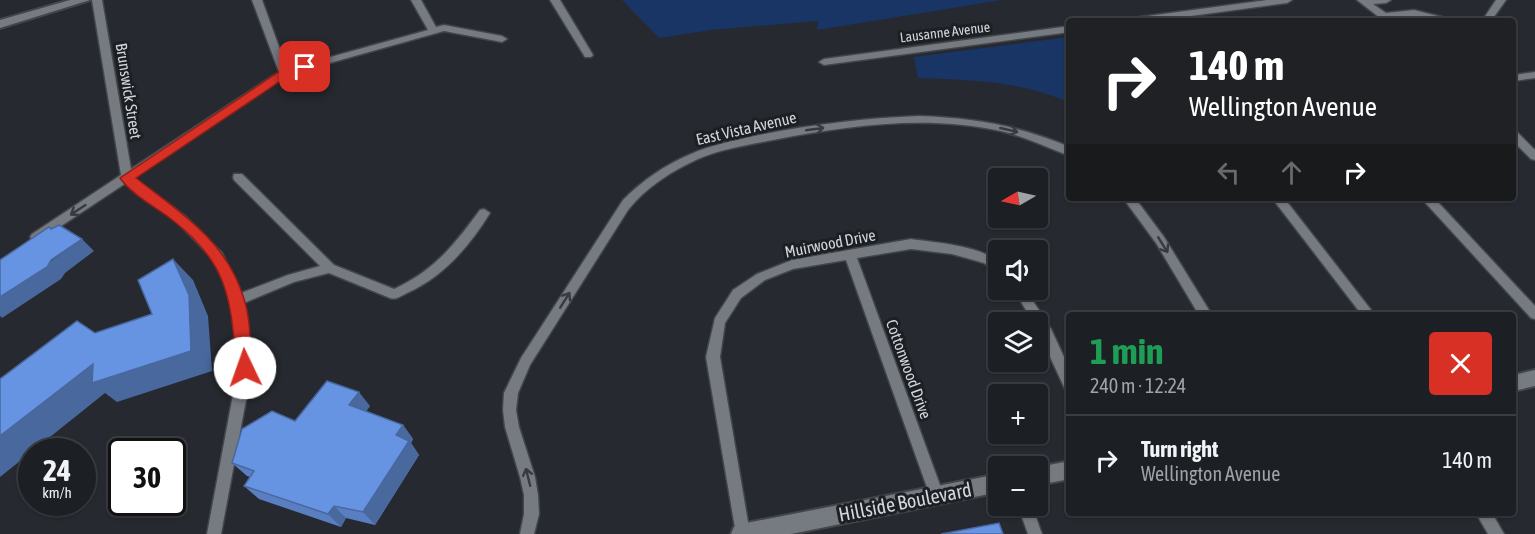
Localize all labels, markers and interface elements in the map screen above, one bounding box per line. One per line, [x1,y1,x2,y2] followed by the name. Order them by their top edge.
[899,19,991,45] street label: Lausanne Avenue
[279,41,330,92] pin
[1189,41,1284,89] text: 140 m
[113,42,146,141] street label: Brunswick Street
[1090,42,1168,120] icon: right
[288,50,321,83] icon: arrive
[1189,91,1377,122] text: Wellington Avenue
[694,108,798,148] street label: East Vista Avenue
[805,124,824,135] one-way arrow
[998,125,1018,136] one-way arrow
[1212,156,1245,189] icon: left
[1275,156,1308,189] icon: ahead
[1338,156,1371,189] icon: right
[988,168,1048,228] north arrow
[988,168,1048,516] map controls
[70,204,86,216] one-way arrow
[783,225,877,261] street label: Muirwood Drive
[1157,236,1169,253] one-way arrow
[988,240,1048,300] button: sound
[560,292,572,309] one-way arrow
[988,312,1048,372] button: layers
[883,317,935,421] street label: Cottonwood Drive
[1090,330,1164,372] text: 1 min
[1429,332,1492,395] button: close
[213,336,277,400] position arrow
[1090,374,1186,397] text: 240 m · 12:24
[988,384,1048,444] button: +
[1141,436,1218,462] text: Turn right
[108,438,186,516] speed limit sign: 30
[1090,444,1123,477] icon: right
[1442,447,1492,473] text: 140 m
[43,453,71,487] text: 24
[988,456,1048,516] button: −
[1141,462,1280,485] text: Wellington Avenue
[522,468,534,487] one-way arrow
[836,477,973,526] street label: Hillside Boulevard
[42,484,72,501] text: km/h

